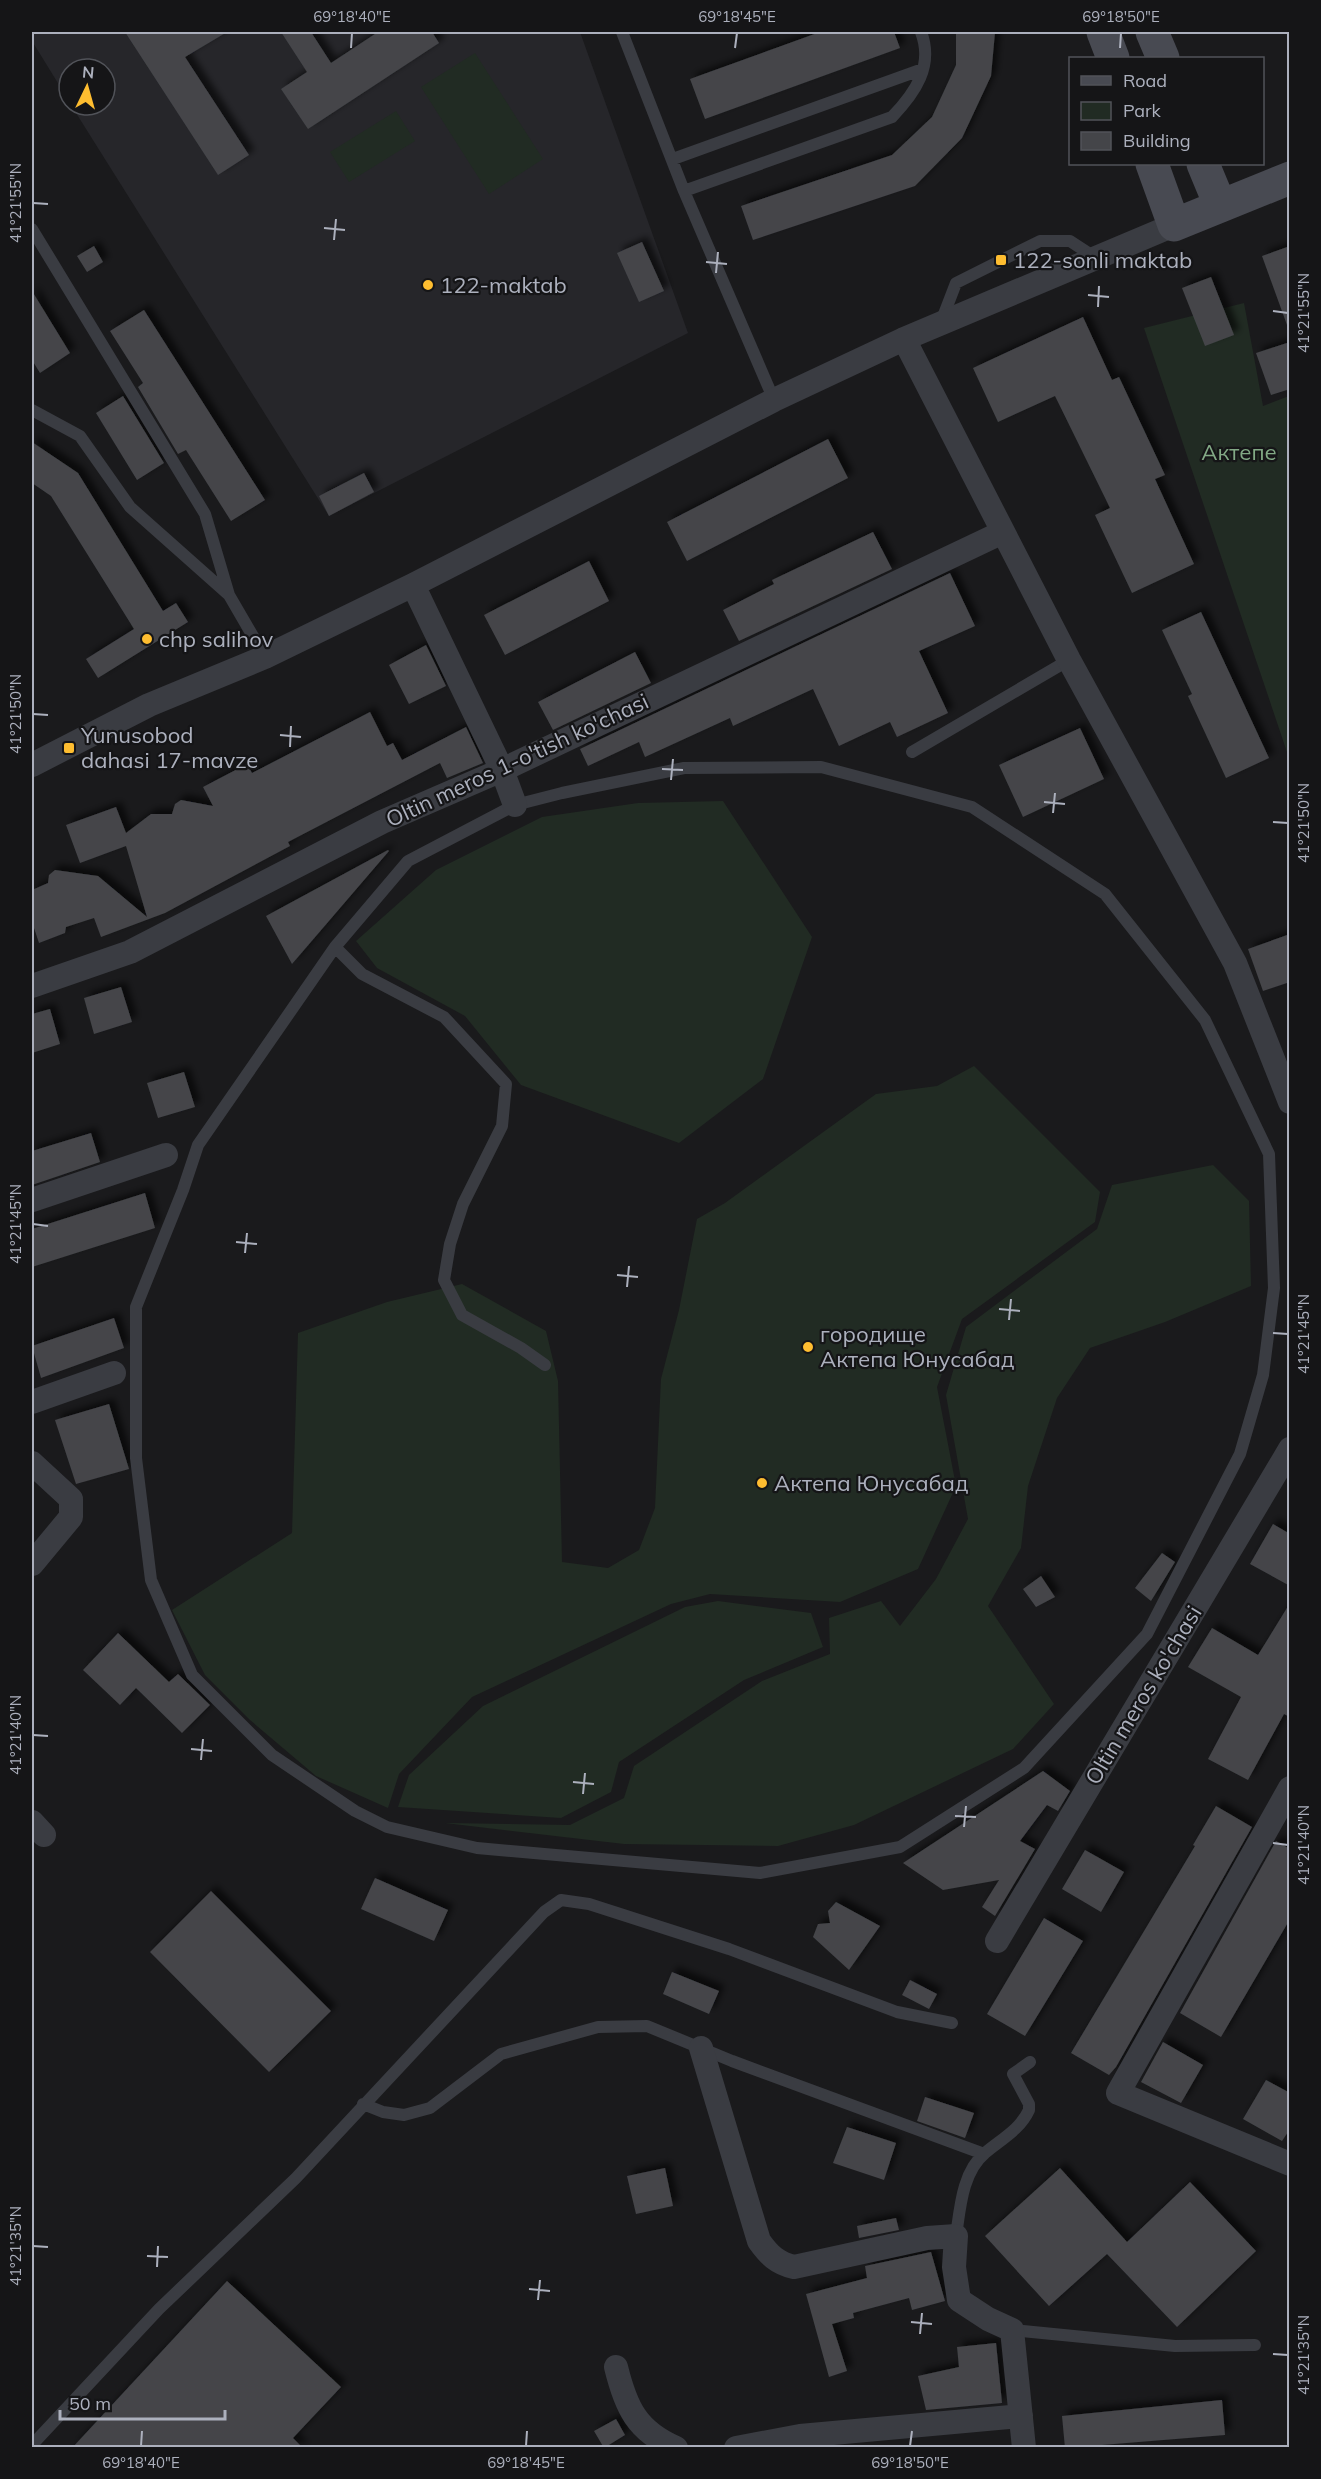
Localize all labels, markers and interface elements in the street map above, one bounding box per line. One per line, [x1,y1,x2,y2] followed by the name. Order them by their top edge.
[313,7,391,26] text: 69°18'40"E
[698,7,776,26] text: 69°18'45"E
[1082,7,1160,26] text: 69°18'50"E
[57,57,117,117] north arrow
[1069,57,1264,165] legend
[81,62,95,83] text: N
[1123,69,1167,92] text: Road
[1123,99,1162,122] text: Park
[1123,129,1191,152] text: Building
[6,163,25,243] text: 41°21'55"N
[1013,246,1192,274] place label: 122-sonli maktab
[994,253,1008,267] marker: 122-sonli maktab
[440,271,567,299] place label: 122-maktab
[1294,273,1313,353] text: 41°21'55"N
[421,278,435,292] marker: 122-maktab
[1201,438,1277,466] park label: Актепе
[159,625,274,653] place label: chp salihov
[140,632,154,646] marker: chp salihov
[6,674,25,754] text: 41°21'50"N
[381,687,653,833] street label: Oltin meros 1-o'tish ko'chasi
[80,721,258,774] place label: Yunusobod dahasi 17-mavze
[62,741,76,755] marker: Yunusobod dahasi 17-mavze
[1294,783,1313,863] text: 41°21'50"N
[6,1184,25,1264] text: 41°21'45"N
[1294,1294,1313,1374] text: 41°21'45"N
[820,1320,1014,1373] place label: городище Актепа Юнусабад
[801,1340,815,1354] marker: городище Актепа Юнусабад
[774,1469,968,1497] place label: Актепа Юнусабад
[755,1476,769,1490] marker: Актепа Юнусабад
[1079,1600,1207,1790] street label: Oltin meros ko'chasi
[6,1695,25,1775] text: 41°21'40"N
[1294,1805,1313,1885] text: 41°21'40"N
[6,2206,25,2286] text: 41°21'35"N
[1294,2315,1313,2395] text: 41°21'35"N
[60,2383,225,2421] scale bar
[69,2392,111,2415] text: 50 m
[102,2453,180,2472] text: 69°18'40"E
[487,2453,565,2472] text: 69°18'45"E
[871,2453,949,2472] text: 69°18'50"E

